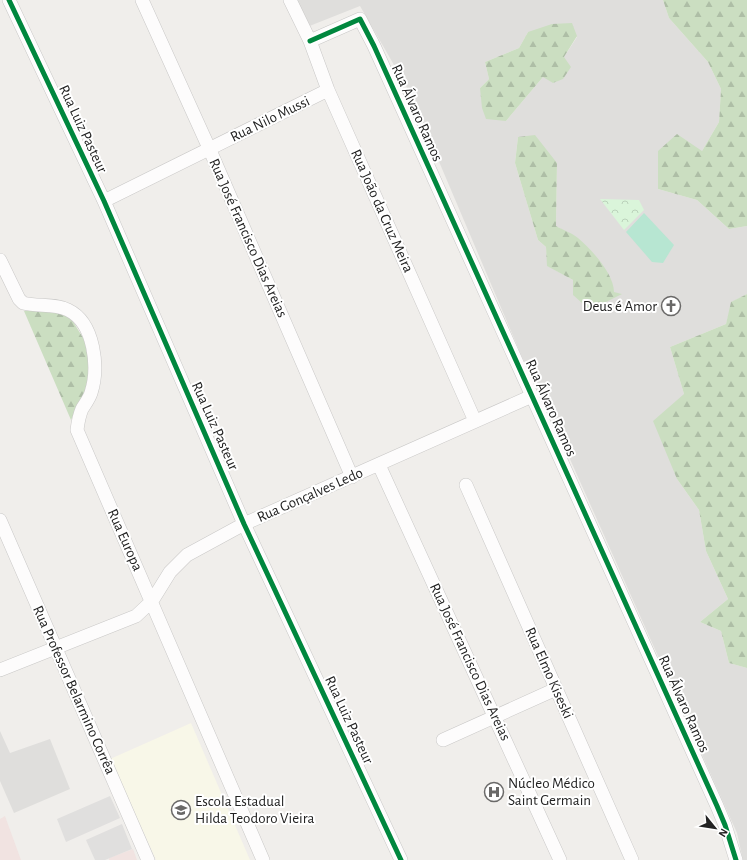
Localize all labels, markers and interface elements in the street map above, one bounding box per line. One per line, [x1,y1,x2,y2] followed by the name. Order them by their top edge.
[389,61,447,164] street label: Rua Álvaro Ramos
[56,83,110,175] street label: Rua Luiz Pasteur
[228,93,312,145] street label: Rua Nilo Mussi
[348,147,416,275] street label: Rua João da Cruz Meira
[206,156,290,320] street label: Rua José Francisco Dias Areias
[660,295,682,317] church icon: Deus é Amor
[583,299,657,314] place label: Deus é Amor
[523,356,581,459] street label: Rua Álvaro Ramos
[189,380,241,473] street label: Rua Luiz Pasteur
[255,465,365,525] street label: Rua Gonçalves Ledo
[105,507,145,573] street label: Rua Europa
[427,581,513,743] street label: Rua José Francisco Dias Areias
[30,603,118,777] street label: Rua Professor Belarmino Corrêa
[522,625,576,721] street label: Rua Elmo Kiseski
[656,652,714,755] street label: Rua Álvaro Ramos
[322,674,376,766] street label: Rua Luiz Pasteur
[508,776,595,808] place label: Núcleo Médico Saint Germain
[483,781,505,803] hospital icon: Núcleo Médico Saint Germain
[195,794,314,826] place label: Escola Estadual Hilda Teodoro Vieira
[170,799,192,821] school or university icon: Escola Estadual Hilda Teodoro Vieira
[695,808,735,848] north arrow
[717,827,730,839] text: N

